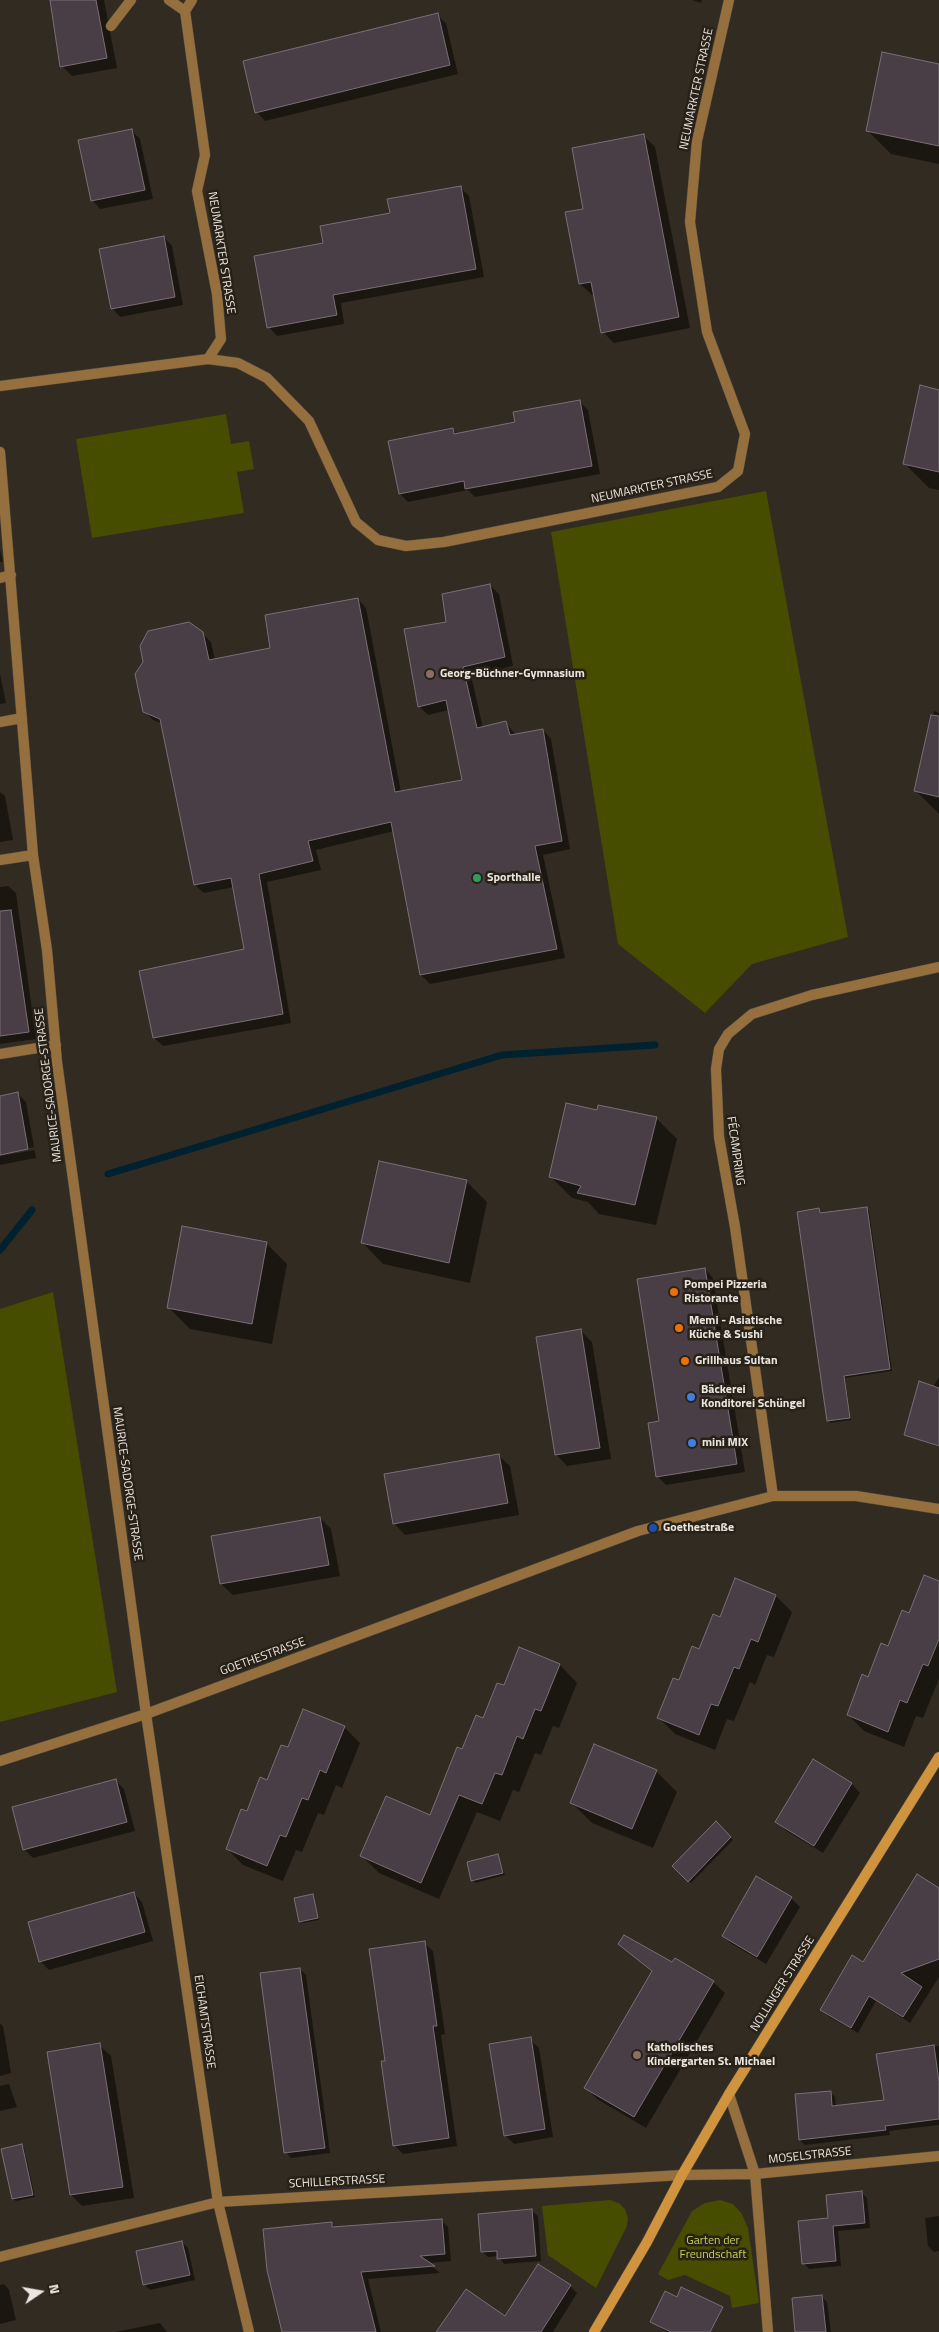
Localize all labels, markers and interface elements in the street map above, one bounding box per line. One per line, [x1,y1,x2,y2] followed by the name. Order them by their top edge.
[677,27,717,151] street label: NEUMARKTER STRASSE
[204,191,238,315] street label: NEUMARKTER STRASSE
[590,467,714,507] street label: NEUMARKTER STRASSE
[440,667,585,681] place label: Georg-Büchner-Gymnasium
[424,668,436,680] marker: Georg-Büchner-Gymnasium
[487,871,541,885] place label: Sporthalle
[471,872,483,884] marker: Sporthalle
[32,1007,66,1163] street label: MAURICE-SADORGE-STRASSE
[723,1116,747,1186] street label: FÉCAMPRING
[684,1278,767,1306] place label: Pompei Pizzeria Ristorante
[668,1286,680,1298] marker: Pompei Pizzeria Ristorante
[689,1314,782,1342] place label: Memi - Asiatische Küche & Sushi
[673,1322,685,1334] marker: Memi - Asiatische Küche & Sushi
[695,1354,778,1368] place label: Grillhaus Sultan
[679,1355,691,1367] marker: Grillhaus Sultan
[701,1383,805,1411] place label: Bäckerei Konditorei Schüngel
[685,1391,697,1403] marker: Bäckerei Konditorei Schüngel
[109,1406,145,1562] street label: MAURICE-SADORGE-STRASSE
[702,1436,748,1450] place label: mini MIX
[686,1437,698,1449] marker: mini MIX
[663,1521,734,1535] place label: Goethestraße
[647,1522,659,1534] marker: Goethestraße
[218,1635,308,1679] street label: GOETHESTRASSE
[748,1934,818,2034] street label: NOLLINGER STRASSE
[190,1974,218,2070] street label: EICHAMTSTRASSE
[647,2041,775,2069] place label: Katholisches Kindergarten St. Michael
[631,2049,643,2061] marker: Katholisches Kindergarten St. Michael
[768,2144,852,2168] street label: MOSELSTRASSE
[288,2172,386,2192] street label: SCHILLERSTRASSE
[680,2234,746,2262] park label: Garten der Freundschaft
[15,2267,65,2317] north arrow
[44,2282,66,2296] text: N

